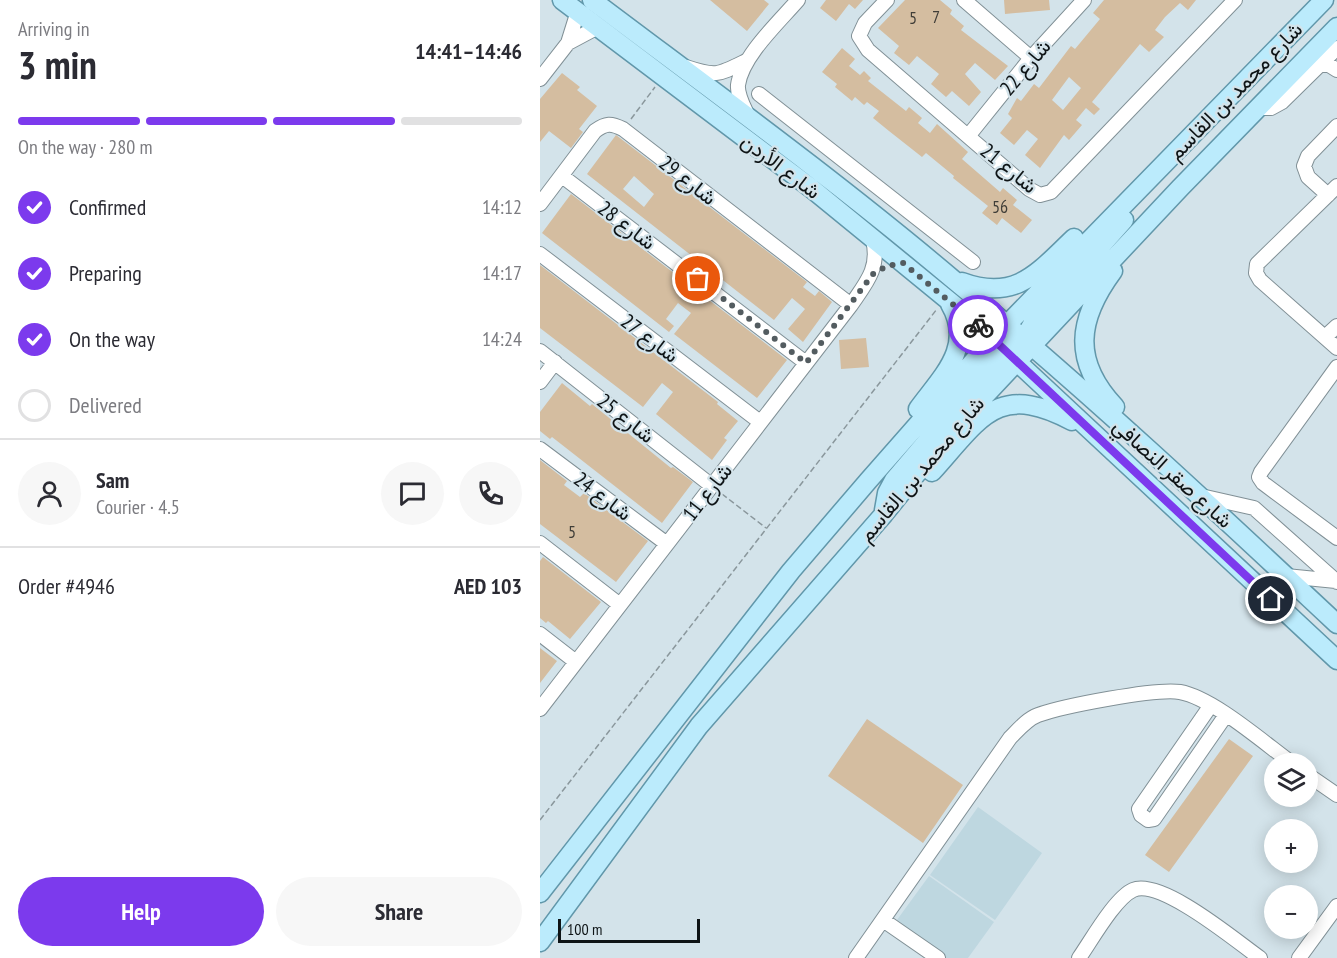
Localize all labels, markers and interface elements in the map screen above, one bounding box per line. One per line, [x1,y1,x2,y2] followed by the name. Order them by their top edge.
[932,5,940,28] house number: 7
[909,6,917,29] house number: 5
[18,16,90,42] text: Arriving in
[1162,16,1309,167] street label: شارع محمد بن القاسم
[994,33,1057,101] street label: شارع 22
[415,37,522,65] text: 14:41–14:46
[18,39,97,90] text: 3 min
[735,127,826,206] street label: شارع الأردن
[18,134,153,160] text: On the way · 280 m
[974,137,1043,200] street label: شارع 21
[653,149,722,212] street label: شارع 29
[18,191,51,224] icon: check
[69,193,146,221] text: Confirmed
[482,194,522,220] text: 14:12
[592,194,661,256] street label: شارع 28
[992,195,1008,218] house number: 56
[672,253,723,304] pin
[18,257,51,290] icon: check
[69,259,142,287] text: Preparing
[482,260,522,286] text: 14:17
[681,262,714,295] icon: bag
[948,295,1008,355] courier
[615,307,684,369] street label: شارع 27
[962,309,995,342] icon: bike
[18,323,51,356] icon: check
[69,325,155,353] text: On the way
[482,326,522,352] text: 14:24
[591,387,660,450] street label: شارع 25
[852,390,991,548] street label: شارع محمد بن القاسم
[69,391,142,419] text: Delivered
[1105,412,1239,537] street label: شارع صقر النصافي
[676,458,739,527] street label: شارع 11
[18,462,81,525] button: person
[381,462,444,525] button: chat
[459,462,522,525] button: phone
[568,465,637,527] street label: شارع 24
[96,466,129,494] text: Sam
[96,494,180,520] text: Courier · 4.5
[568,520,576,543] house number: 5
[18,572,115,600] text: Order #4946
[454,572,522,600] text: AED 103
[1245,573,1296,624] pin
[1254,582,1287,615] icon: home
[1264,753,1318,939] map controls
[1264,753,1318,807] button: layers
[1264,819,1318,873] button: +
[18,877,264,946] button: Help
[276,877,522,946] button: Share
[1264,885,1318,939] button: −
[558,916,700,944] scale bar
[567,919,602,939] text: 100 m

